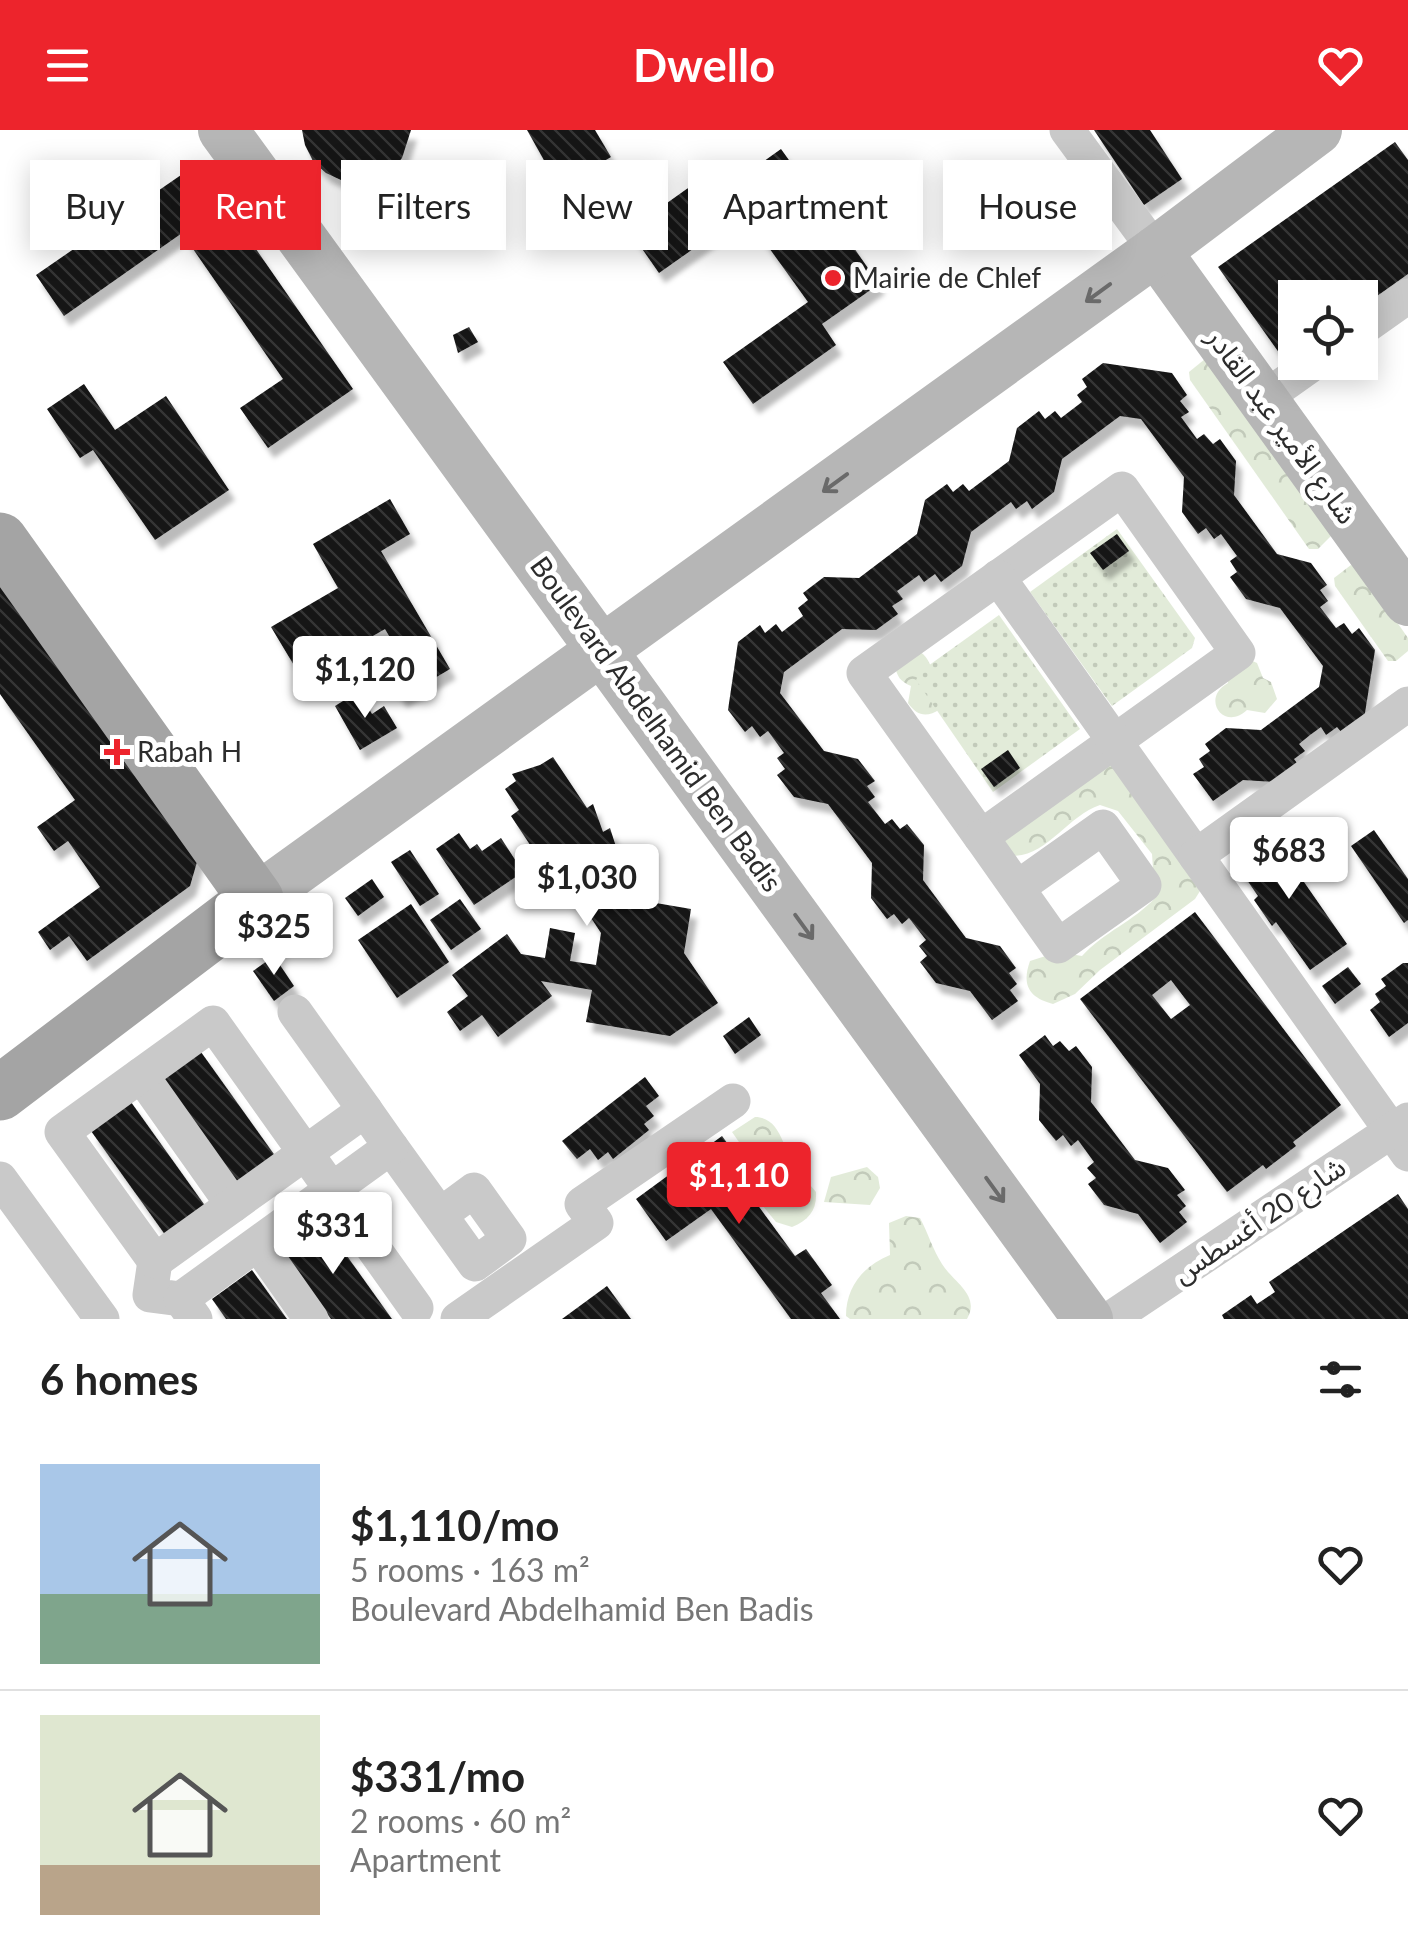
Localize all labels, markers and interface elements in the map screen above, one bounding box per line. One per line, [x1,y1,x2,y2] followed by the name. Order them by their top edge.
[40,38,95,93] icon: menu
[633,38,775,92] text: Dwello
[1313,38,1368,93] icon: heart
[30,160,160,250] chip: Buy
[180,160,321,250] chip: Rent
[341,160,506,250] chip: Filters
[526,160,668,250] chip: New
[688,160,923,250] chip: Apartment
[943,160,1112,250] chip: House
[853,260,1041,294] place label: Mairie de Chlef
[822,267,844,289] marker: Mairie de Chlef
[1278,280,1378,380] map controls
[1278,280,1378,380] button: locate
[1085,282,1112,303] one-way arrow
[1196,320,1365,533] street label: شارع الأمير عبد القادر
[821,472,849,493] one-way arrow
[524,549,790,897] street label: Boulevard Abdelhamid Ben Badis
[284,636,446,721] pin: $1,120
[315,649,415,688] text: $1,120
[137,734,242,768] place label: Rabah H
[106,741,128,763] marker: Rabah H
[1230,817,1348,902] pin: $683
[1252,830,1326,869] text: $683
[506,844,668,929] pin: $1,030
[537,857,637,896] text: $1,030
[215,893,333,978] pin: $325
[237,906,311,945] text: $325
[793,913,814,940] one-way arrow
[658,1142,820,1227] pin: $1,110
[1165,1149,1354,1294] street label: شارع 20 أغسطس
[689,1155,789,1194] text: $1,110
[984,1176,1005,1203] one-way arrow
[274,1192,392,1277] pin: $331
[296,1205,370,1244] text: $331
[1313,1352,1368,1407] icon: filters
[40,1354,198,1404] text: 6 homes
[350,1500,559,1550] text: $1,110/mo
[120,1504,240,1624] icon: home
[1313,1537,1368,1592] icon: heart
[350,1550,590,1589] text: 5 rooms · 163 m²
[350,1589,814,1628] text: Boulevard Abdelhamid Ben Badis
[350,1751,525,1801] text: $331/mo
[120,1755,240,1875] icon: home
[1313,1788,1368,1843] icon: heart
[350,1801,571,1840] text: 2 rooms · 60 m²
[350,1840,501,1879] text: Apartment

